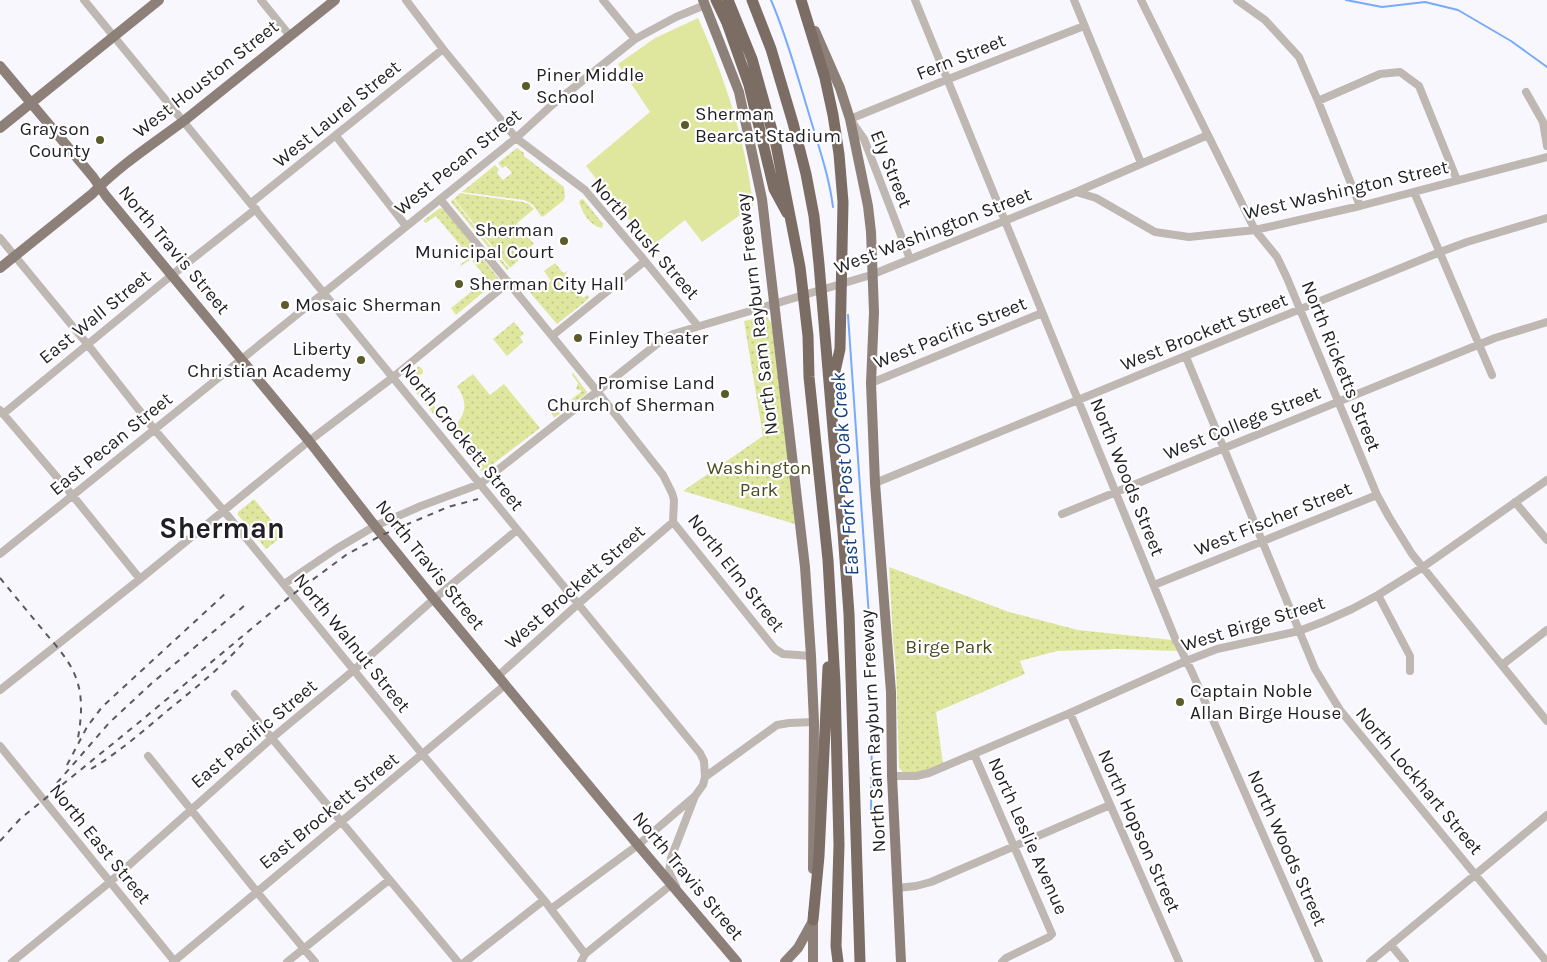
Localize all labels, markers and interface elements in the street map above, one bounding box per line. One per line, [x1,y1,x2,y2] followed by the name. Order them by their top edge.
[129,16,283,142] street label: West Houston Street
[913,29,1009,85] street label: Fern Street
[269,56,405,172] street label: West Laurel Street
[536,64,644,108] place label: Piner Middle School
[520,80,532,92] marker: Piner Middle School
[695,103,841,147] place label: Sherman Bearcat Stadium
[390,104,526,220] street label: West Pecan Street
[20,118,90,162] place label: Grayson County
[679,119,691,131] marker: Sherman Bearcat Stadium
[866,127,916,211] street label: Ely Street
[94,134,106,146] marker: Grayson County
[1241,156,1451,224] street label: West Washington Street
[586,174,704,304] street label: North Rusk Street
[114,181,234,319] street label: North Travis Street
[831,183,1035,279] street label: West Washington Street
[731,192,783,436] street label: North Sam Rayburn Freeway
[415,219,554,263] place label: Sherman Municipal Court
[558,235,570,247] marker: Sherman Municipal Court
[35,265,155,369] street label: East Wall Street
[469,273,624,295] place label: Sherman City Hall
[453,278,465,290] marker: Sherman City Hall
[1297,278,1385,454] street label: North Ricketts Street
[1117,288,1291,376] street label: West Brockett Street
[870,292,1030,374] street label: West Pacific Street
[295,294,441,316] place label: Mosaic Sherman
[279,299,291,311] marker: Mosaic Sherman
[588,327,709,349] place label: Finley Theater
[572,332,584,344] marker: Finley Theater
[187,338,351,382] place label: Liberty Christian Academy
[355,354,367,366] marker: Liberty Christian Academy
[396,359,528,515] street label: North Crockett Street
[826,371,864,576] water label: East Fork Post Oak Creek
[547,372,715,416] place label: Promise Land Church of Sherman
[1160,381,1324,465] street label: West College Street
[45,388,177,500] street label: East Pecan Street
[719,388,731,400] marker: Promise Land Church of Sherman
[1085,395,1169,559] street label: North Woods Street
[706,457,812,501] park label: Washington Park
[1191,477,1355,561] street label: West Fischer Street
[371,496,489,634] street label: North Travis Street
[683,510,789,636] street label: North Elm Street
[159,511,285,545] district label: Sherman
[501,520,649,654] street label: West Brockett Street
[289,569,415,717] street label: North Walnut Street
[1179,592,1327,656] street label: West Birge Street
[856,609,890,853] street label: North Sam Rayburn Freeway
[905,636,993,658] park label: Birge Park
[186,675,322,793] street label: East Pacific Street
[1190,680,1341,724] place label: Captain Noble Allan Birge House
[1174,696,1186,708] marker: Captain Noble Allan Birge House
[1351,703,1487,859] street label: North Lockhart Street
[1093,746,1185,916] street label: North Hopson Street
[255,748,403,874] street label: East Brockett Street
[983,754,1073,918] street label: North Leslie Avenue
[1243,767,1331,929] street label: North Woods Street
[45,779,155,909] street label: North East Street
[628,807,748,945] street label: North Travis Street

